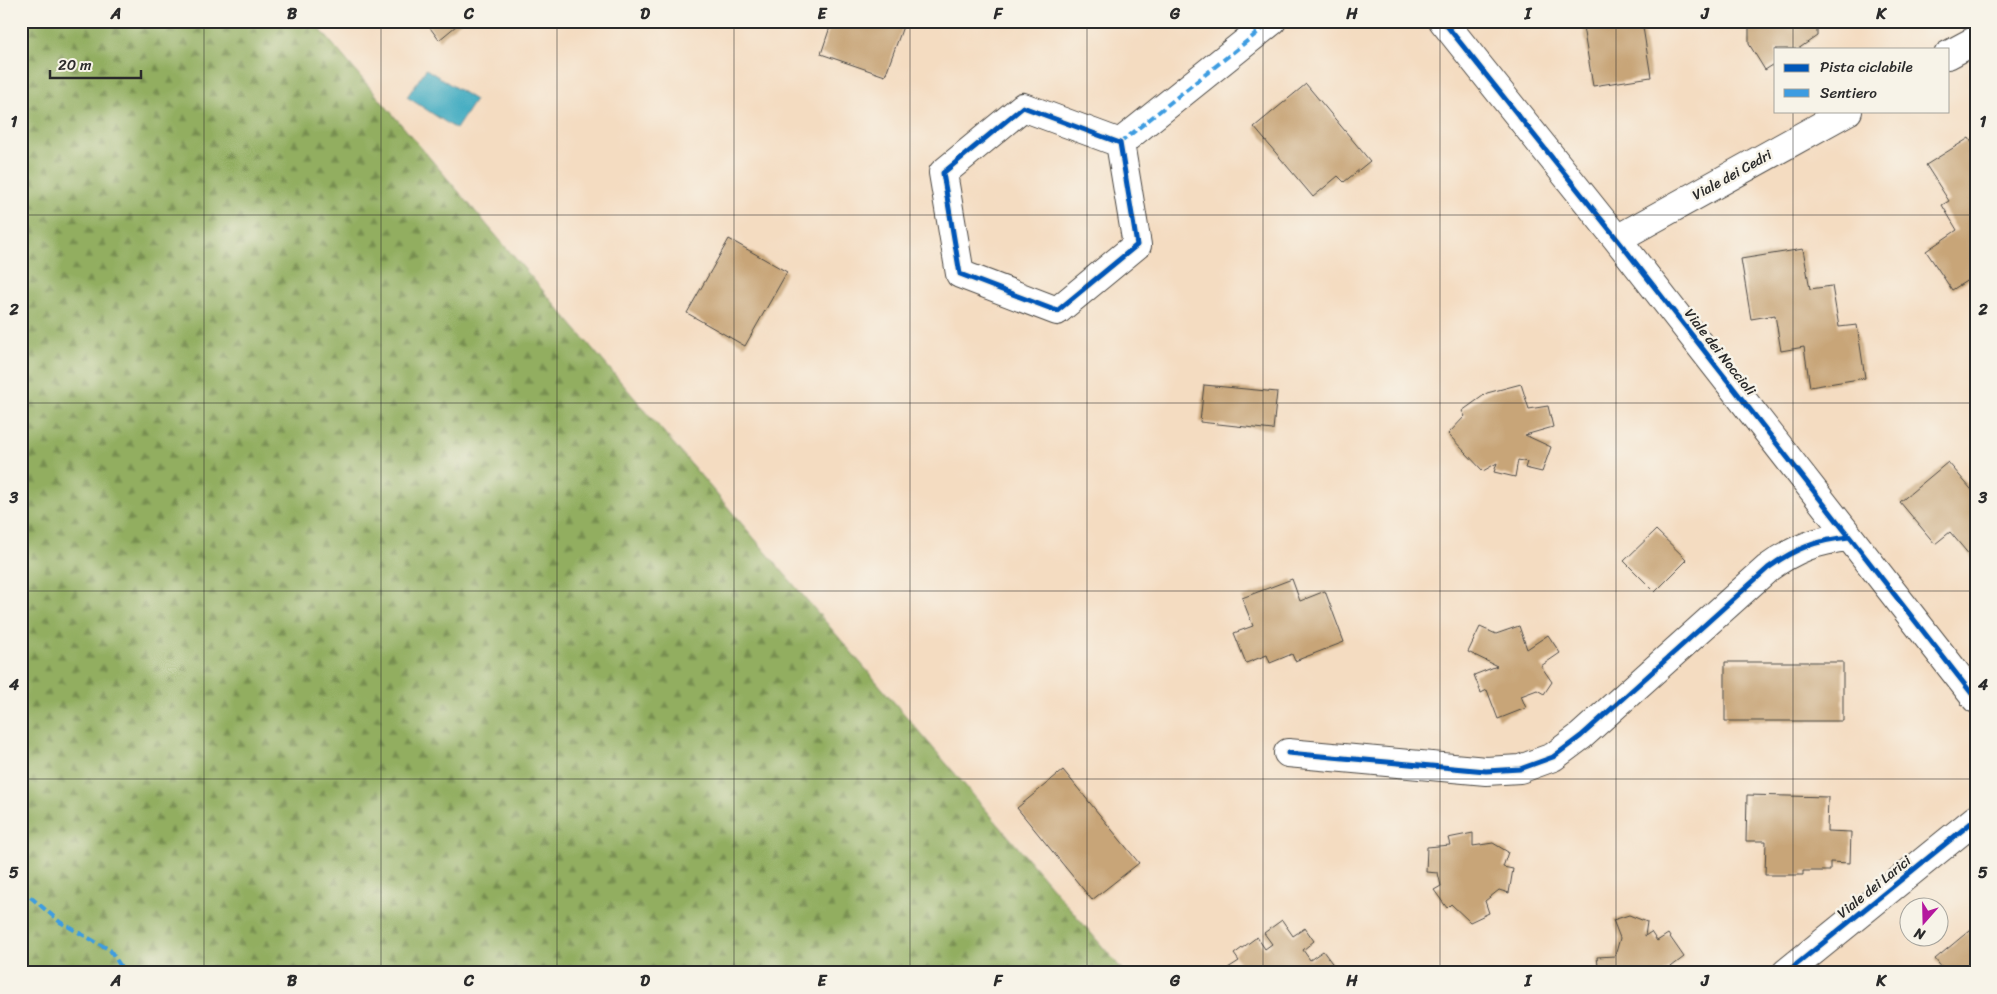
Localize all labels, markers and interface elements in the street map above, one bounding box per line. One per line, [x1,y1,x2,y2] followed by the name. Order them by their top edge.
[110,0,121,28] text: A
[287,0,298,28] text: B
[463,0,475,28] text: C
[640,0,650,28] text: D
[818,0,828,28] text: E
[993,0,1004,28] text: F
[1169,0,1181,28] text: G
[1345,0,1358,28] text: H
[1524,0,1533,28] text: I
[1700,0,1710,28] text: J
[1875,0,1887,28] text: K
[50,48,141,80] scale bar
[1774,48,1950,112] legend
[58,52,92,78] text: 20 m
[1820,54,1913,80] text: Pista ciclabile
[1820,80,1877,106] text: Sentiero
[11,107,18,136] text: 1
[1980,107,1987,136] text: 1
[1687,142,1778,207] street label: Viale dei Cedri
[8,295,19,324] text: 2
[1977,295,1988,324] text: 2
[1678,303,1763,402] street label: Viale dei Noccioli
[9,483,19,512] text: 3
[1978,483,1988,512] text: 3
[8,670,19,699] text: 4
[1977,670,1988,699] text: 4
[1831,848,1918,925] street label: Viale dei Larici
[9,858,19,887] text: 5
[1978,858,1988,887] text: 5
[1900,896,1950,946] north arrow
[1911,920,1929,947] text: N
[110,966,121,994] text: A
[287,966,298,994] text: B
[463,966,475,994] text: C
[640,966,650,994] text: D
[818,966,828,994] text: E
[993,966,1004,994] text: F
[1169,966,1181,994] text: G
[1345,966,1358,994] text: H
[1524,966,1533,994] text: I
[1700,966,1710,994] text: J
[1875,966,1887,994] text: K

